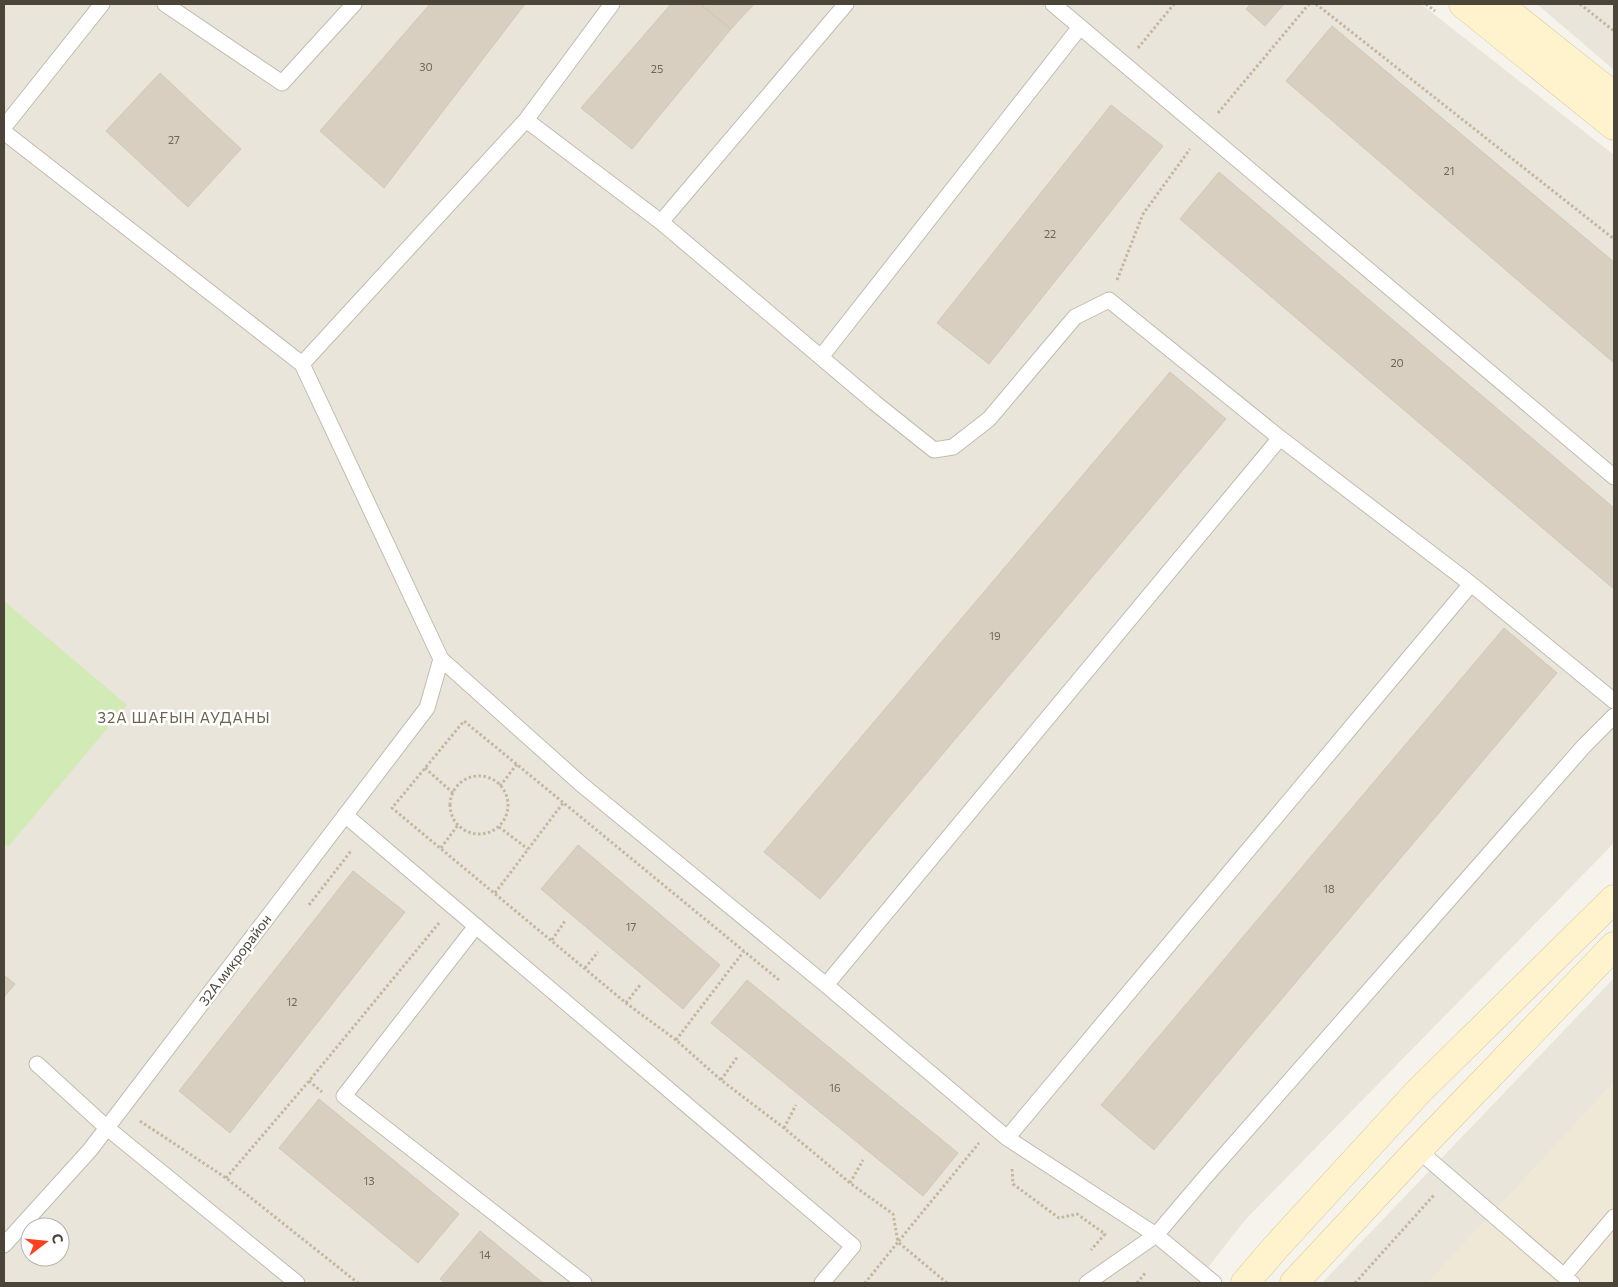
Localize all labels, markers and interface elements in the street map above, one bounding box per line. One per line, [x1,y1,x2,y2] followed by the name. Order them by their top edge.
[419,60,433,73] house number: 30
[651,62,663,75] house number: 25
[168,133,180,146] house number: 27
[1444,164,1454,177] house number: 21
[1044,227,1056,240] house number: 22
[1390,356,1404,369] house number: 20
[989,629,1001,642] house number: 19
[97,708,271,726] district label: 32А ШАҒЫН АУДАНЫ
[1323,882,1335,895] house number: 18
[195,911,274,1009] street label: 32А микрорайон
[626,920,636,933] house number: 17
[287,995,297,1008] house number: 12
[829,1081,841,1094] house number: 16
[364,1174,374,1187] house number: 13
[20,1217,70,1267] north arrow
[48,1231,67,1245] text: С
[479,1248,491,1261] house number: 14

